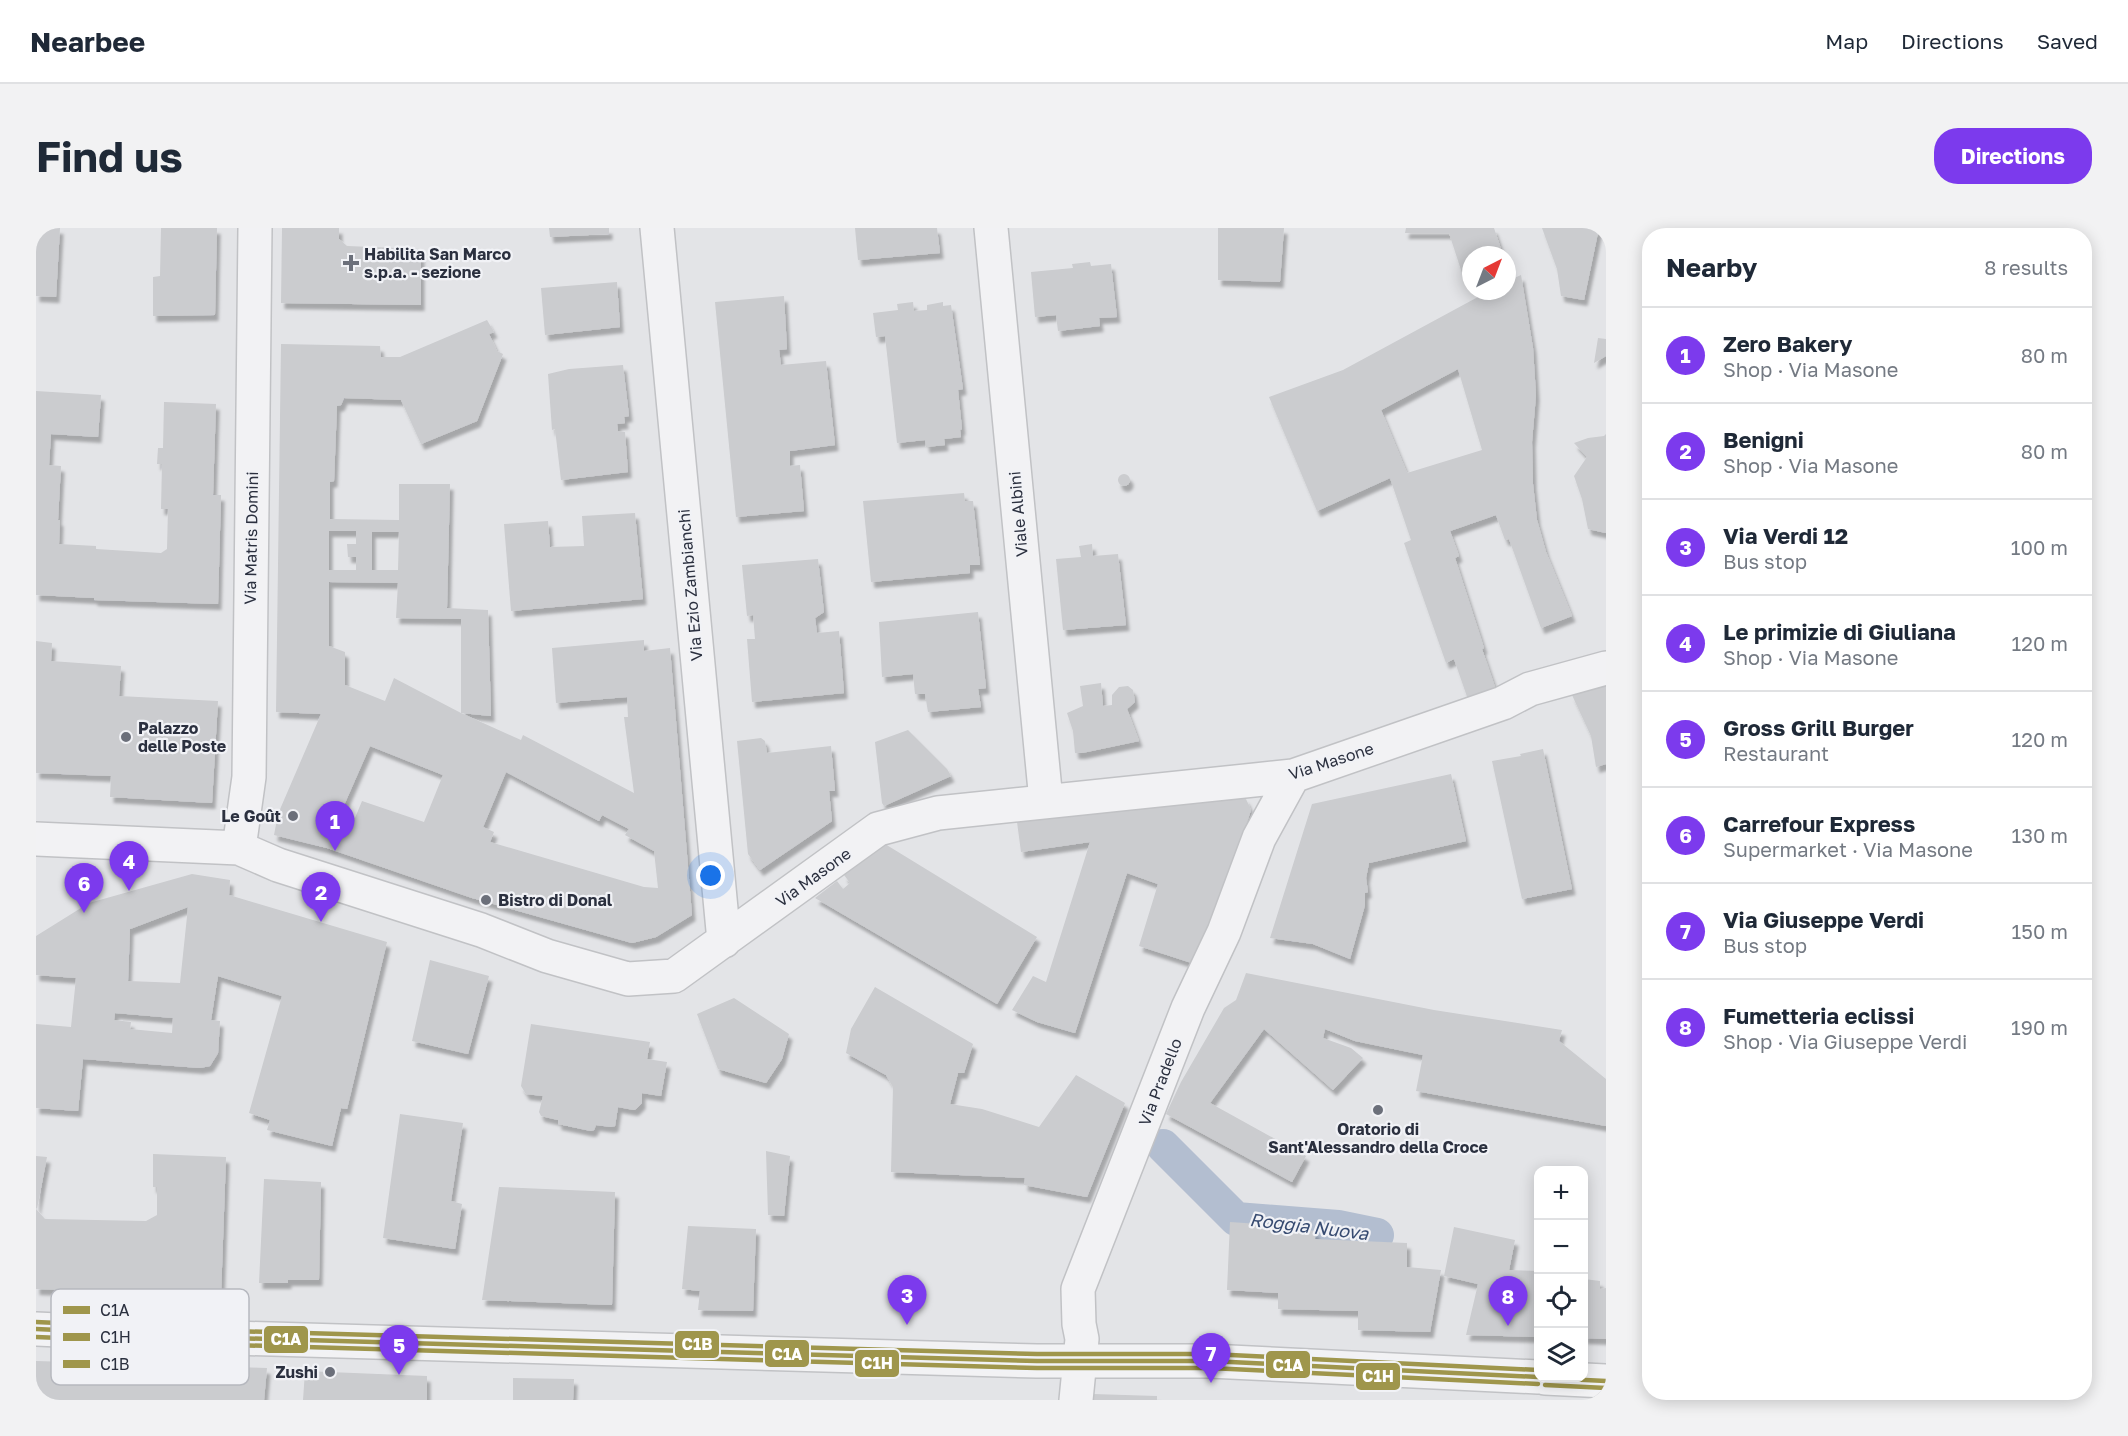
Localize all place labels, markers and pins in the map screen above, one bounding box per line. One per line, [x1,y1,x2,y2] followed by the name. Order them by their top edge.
[364,244,511,282] place label: Habilita San Marco s.p.a. - sezione
[342,254,360,272] marker: Habilita San Marco s.p.a. - sezione
[138,718,226,756] place label: Palazzo delle Poste
[119,730,133,744] marker: Palazzo delle Poste
[316,802,354,851] pin: 1
[221,806,281,826] place label: Le Goût
[286,809,300,823] marker: Le Goût
[110,842,148,891] pin: 4
[64,864,104,913] pin: 6
[302,872,340,922] pin: 2
[498,890,613,910] place label: Bistro di Donal
[479,893,493,907] marker: Bistro di Donal
[1371,1103,1385,1117] marker: Oratorio di Sant'Alessandro della Croce
[1268,1119,1488,1157] place label: Oratorio di Sant'Alessandro della Croce
[888,1276,926,1325] pin: 3
[1488,1276,1528,1326] pin: 8
[380,1326,418,1375] pin: 5
[1192,1334,1230,1383] pin: 7
[275,1362,318,1382] place label: Zushi
[323,1365,337,1379] marker: Zushi

